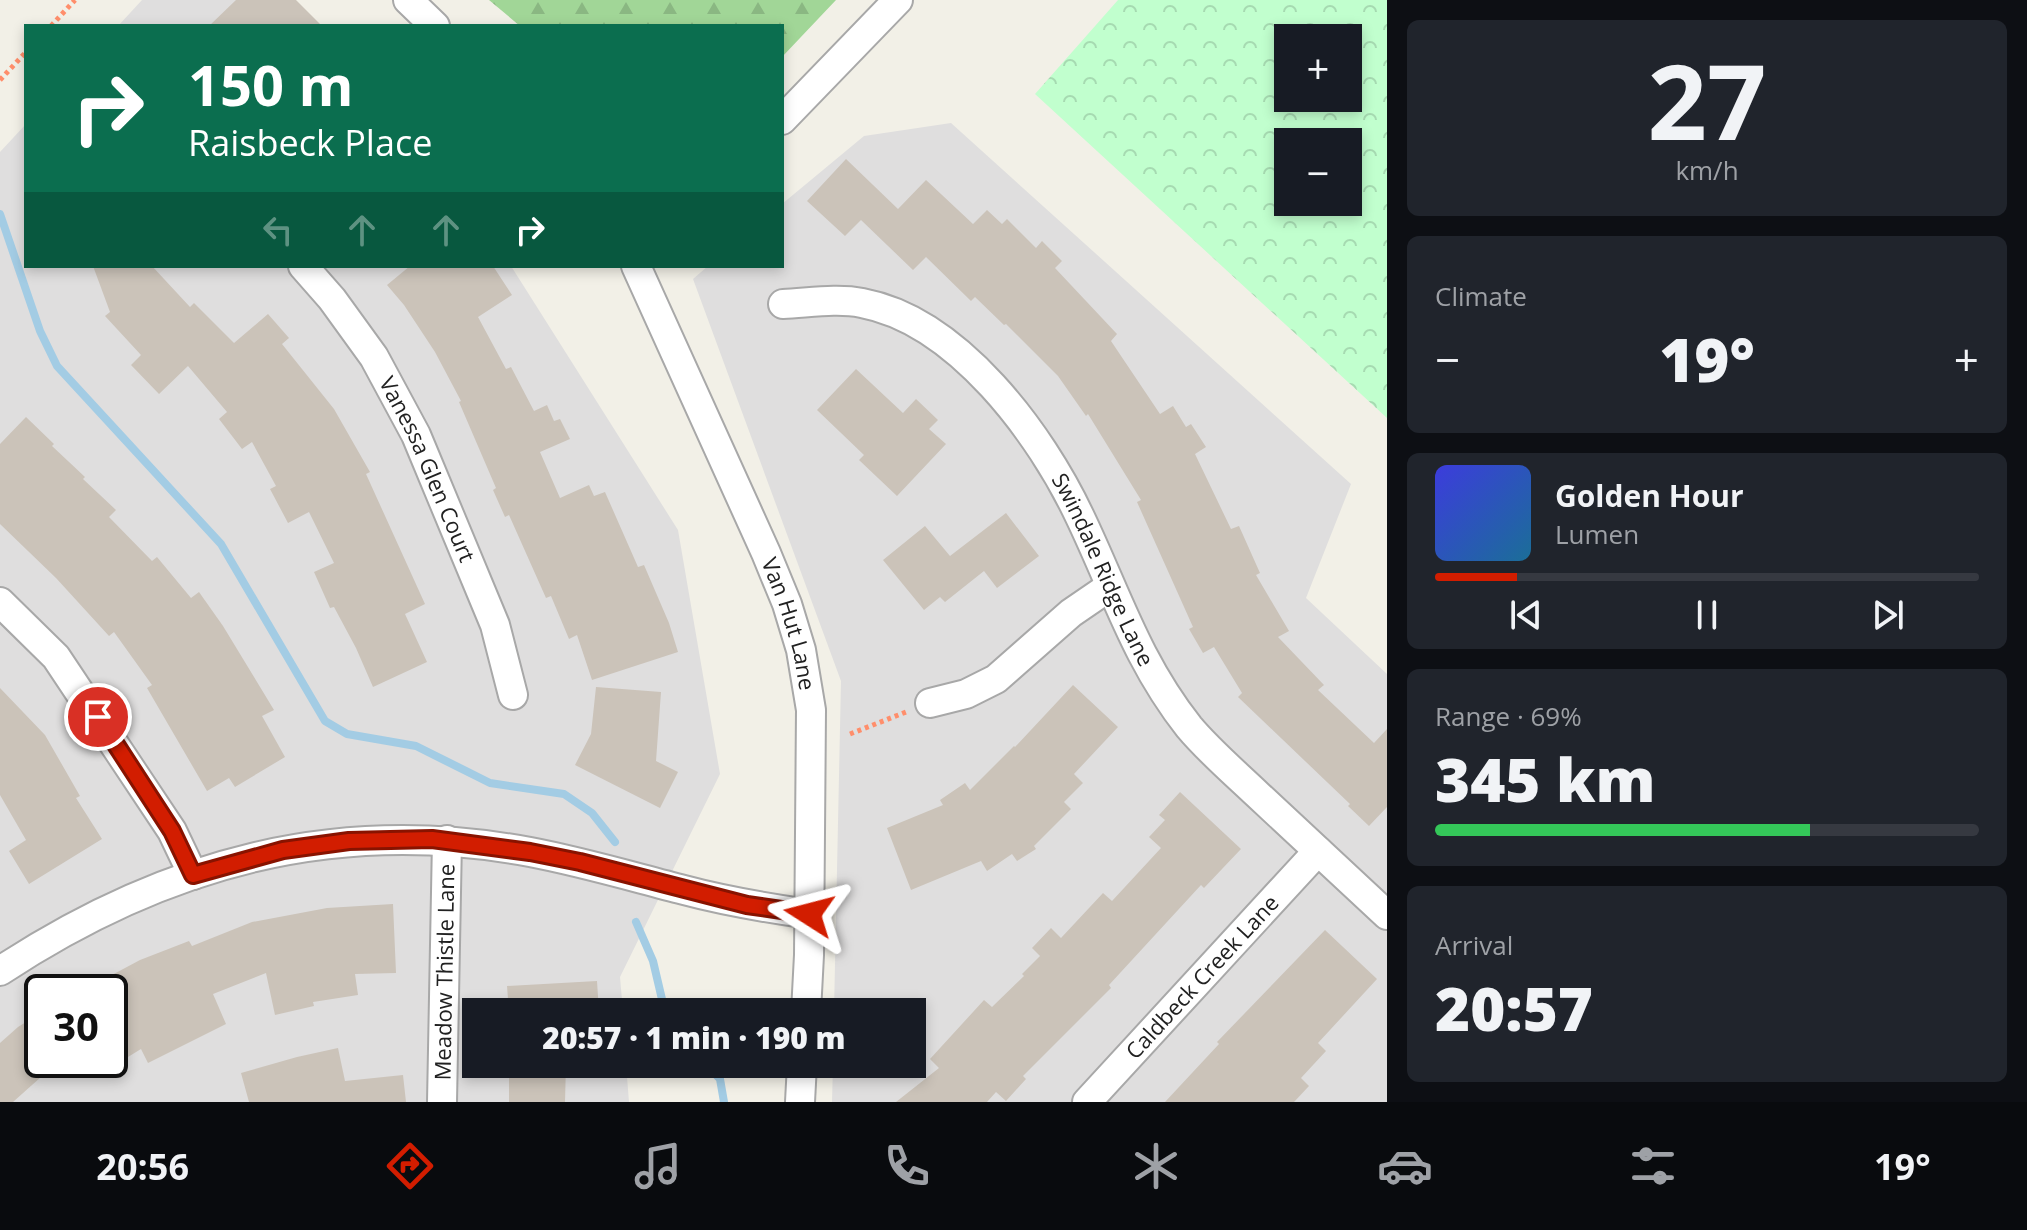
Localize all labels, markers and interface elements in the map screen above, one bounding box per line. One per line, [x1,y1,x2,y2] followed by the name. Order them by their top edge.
[1274,24,1362,216] map controls
[1274,24,1362,112] button: +
[1648,29,1766,170] text: 27
[188,46,354,122] text: 150 m
[56,56,160,160] icon: right
[188,118,432,167] text: Raisbeck Place
[1274,128,1362,216] button: −
[1675,152,1739,188] text: km/h
[256,208,300,252] icon: left
[340,208,384,252] icon: ahead
[424,208,468,252] icon: ahead
[508,208,552,252] icon: right
[1435,278,1527,314] text: Climate
[1659,318,1755,400] text: 19°
[1435,329,1460,389] text: −
[1954,329,1979,389] text: +
[373,371,483,566] street label: Vanessa Glen Court
[1046,467,1162,671] street label: Swindale Ridge Lane
[1555,475,1744,516] text: Golden Hour
[1555,516,1639,552] text: Lumen
[755,553,823,692] street label: Van Hut Lane
[1504,593,1548,637] icon: previous
[1685,593,1729,637] icon: pause
[1866,593,1910,637] icon: next
[64,683,132,751] pin
[76,695,120,739] icon: arrive
[1435,698,1582,734] text: Range · 69%
[1435,738,1656,820] text: 345 km
[426,863,461,1081] street label: Meadow Thistle Lane
[767,872,851,956] position arrow
[1118,888,1285,1065] street label: Caldbeck Creek Lane
[1435,927,1513,963] text: Arrival
[1435,967,1593,1049] text: 20:57
[24,974,128,1078] speed limit sign: 30
[542,1017,846,1058] text: 20:57 · 1 min · 190 m
[382,1138,438,1194] icon: directions
[630,1138,686,1194] icon: music
[879,1138,935,1194] icon: phone
[1128,1138,1184,1194] icon: climate
[1377,1138,1433,1194] icon: car
[1625,1138,1681,1194] icon: filters
[96,1142,189,1191] text: 20:56
[1874,1142,1931,1191] text: 19°

